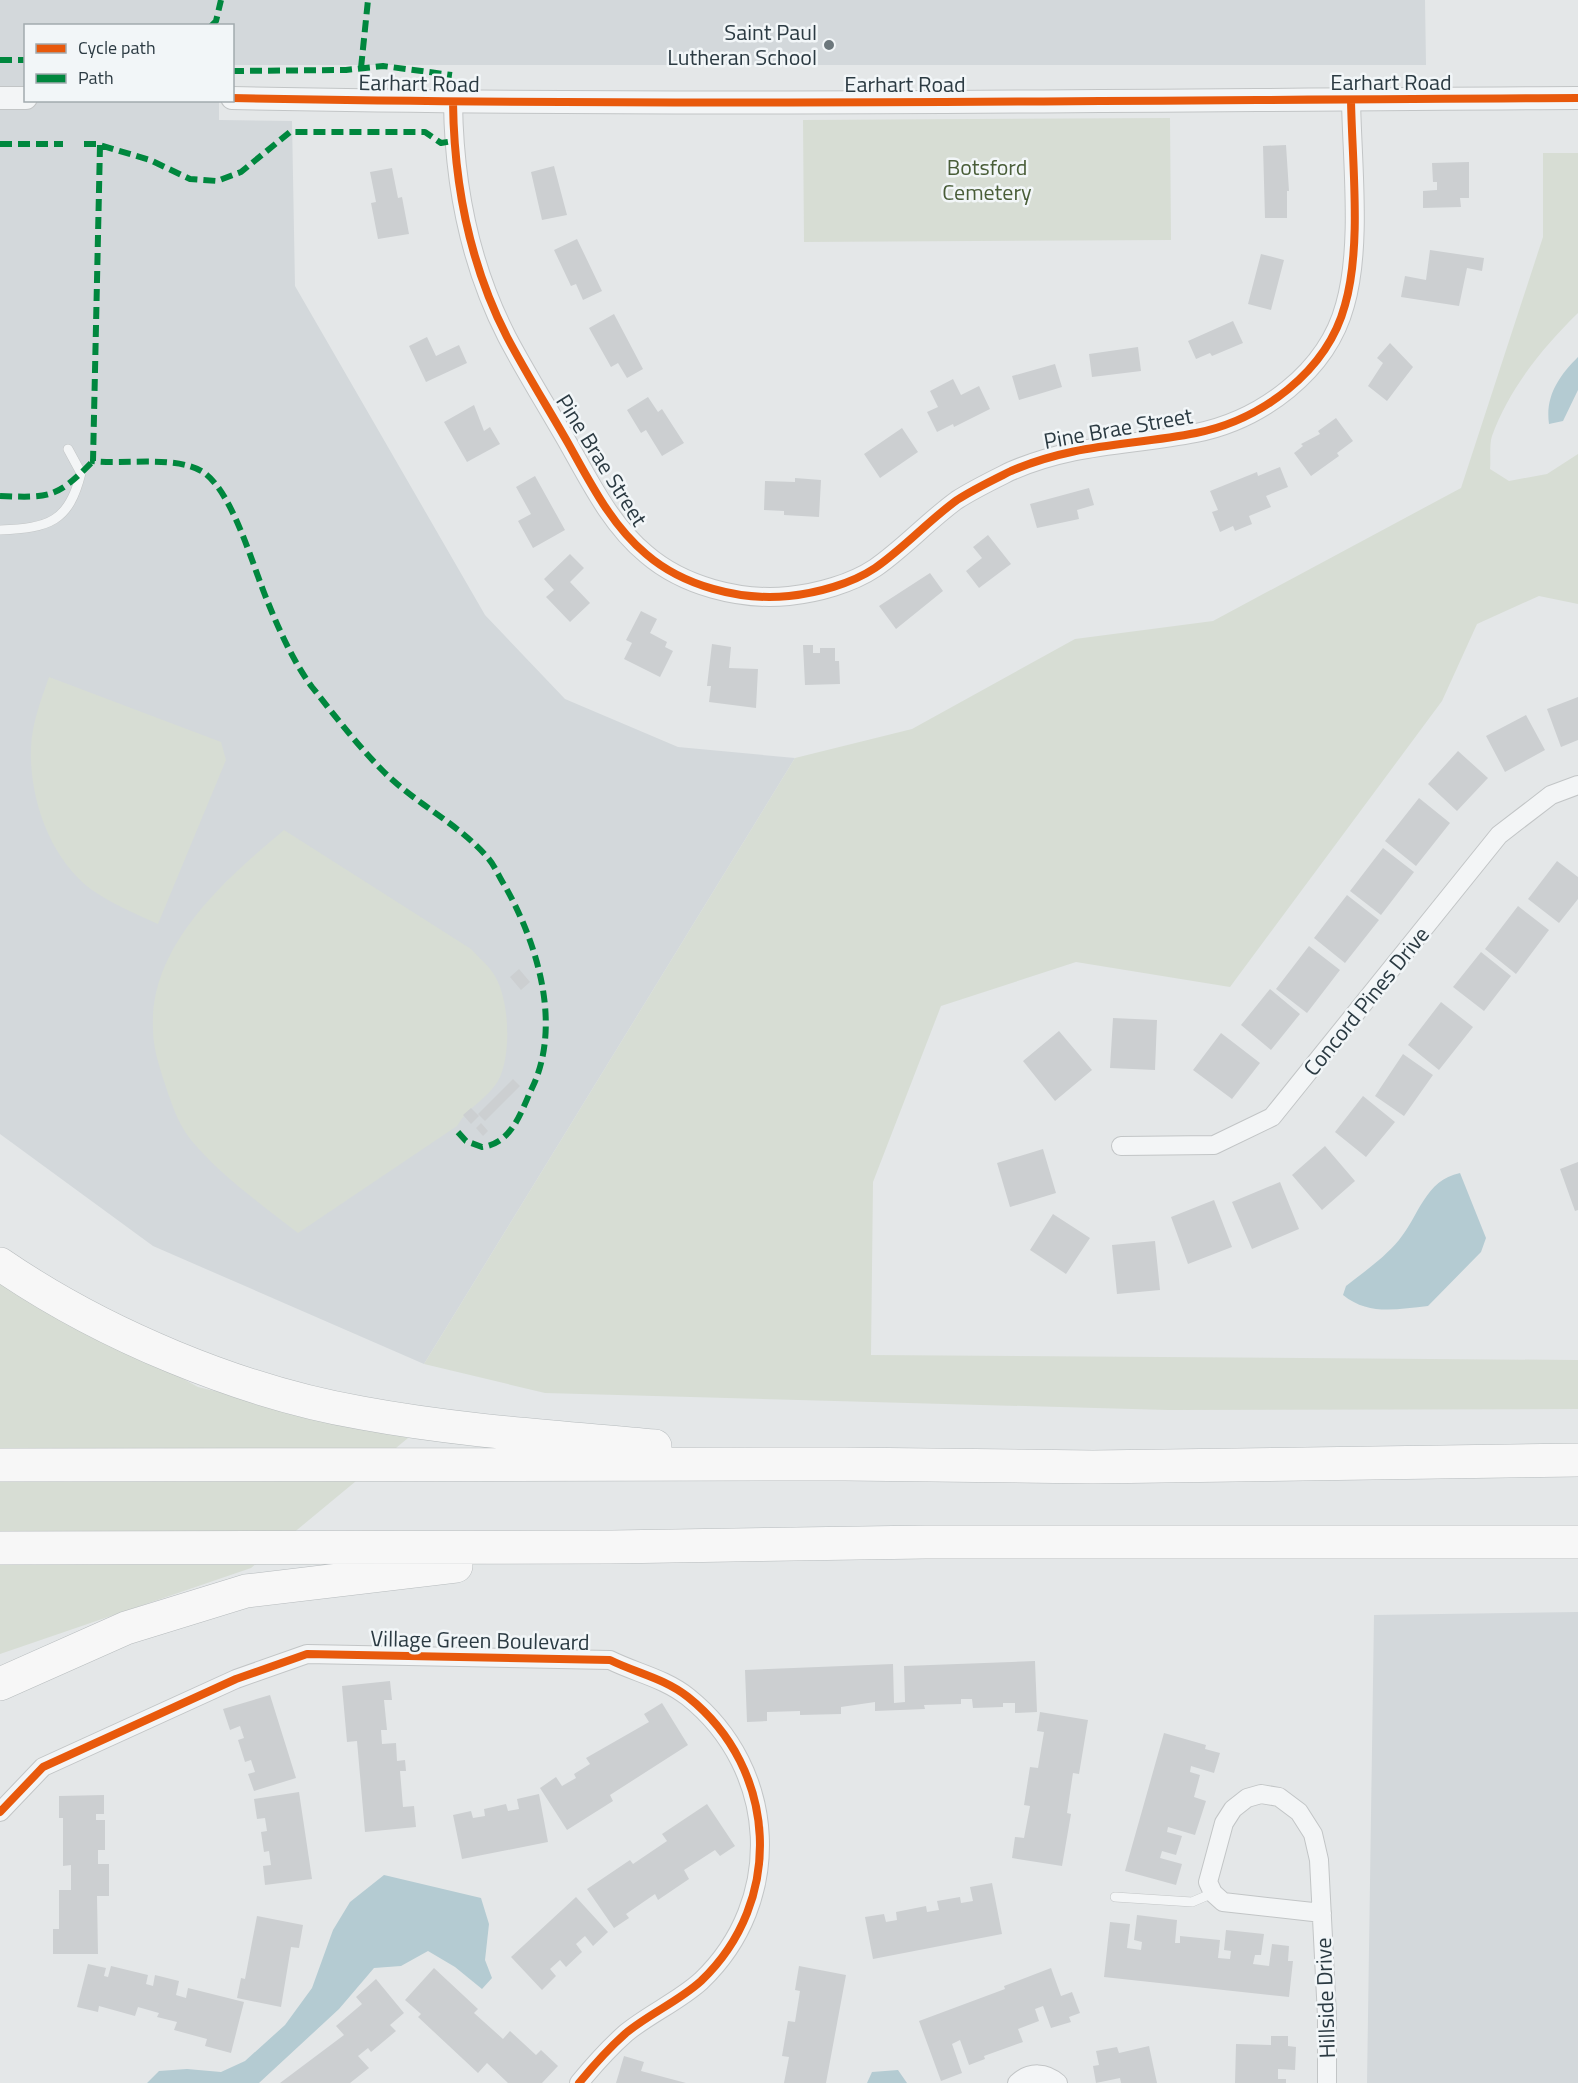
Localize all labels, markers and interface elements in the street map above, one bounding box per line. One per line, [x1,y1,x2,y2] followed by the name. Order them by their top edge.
[667,15,817,74] place label: Saint Paul Lutheran School
[24,24,234,102] legend
[78,34,156,61] text: Cycle path
[822,38,836,52] marker: Saint Paul Lutheran School
[78,64,114,91] text: Path
[358,65,480,101] street label: Earhart Road
[1330,65,1452,99] street label: Earhart Road
[844,67,966,101] street label: Earhart Road
[942,150,1032,209] park label: Botsford Cemetery
[548,387,656,533] street label: Pine Brae Street
[1041,398,1195,458] street label: Pine Brae Street
[1295,919,1437,1083] street label: Concord Pines Drive
[370,1621,590,1659] street label: Village Green Boulevard
[1306,1937,1344,2059] street label: Hillside Drive

